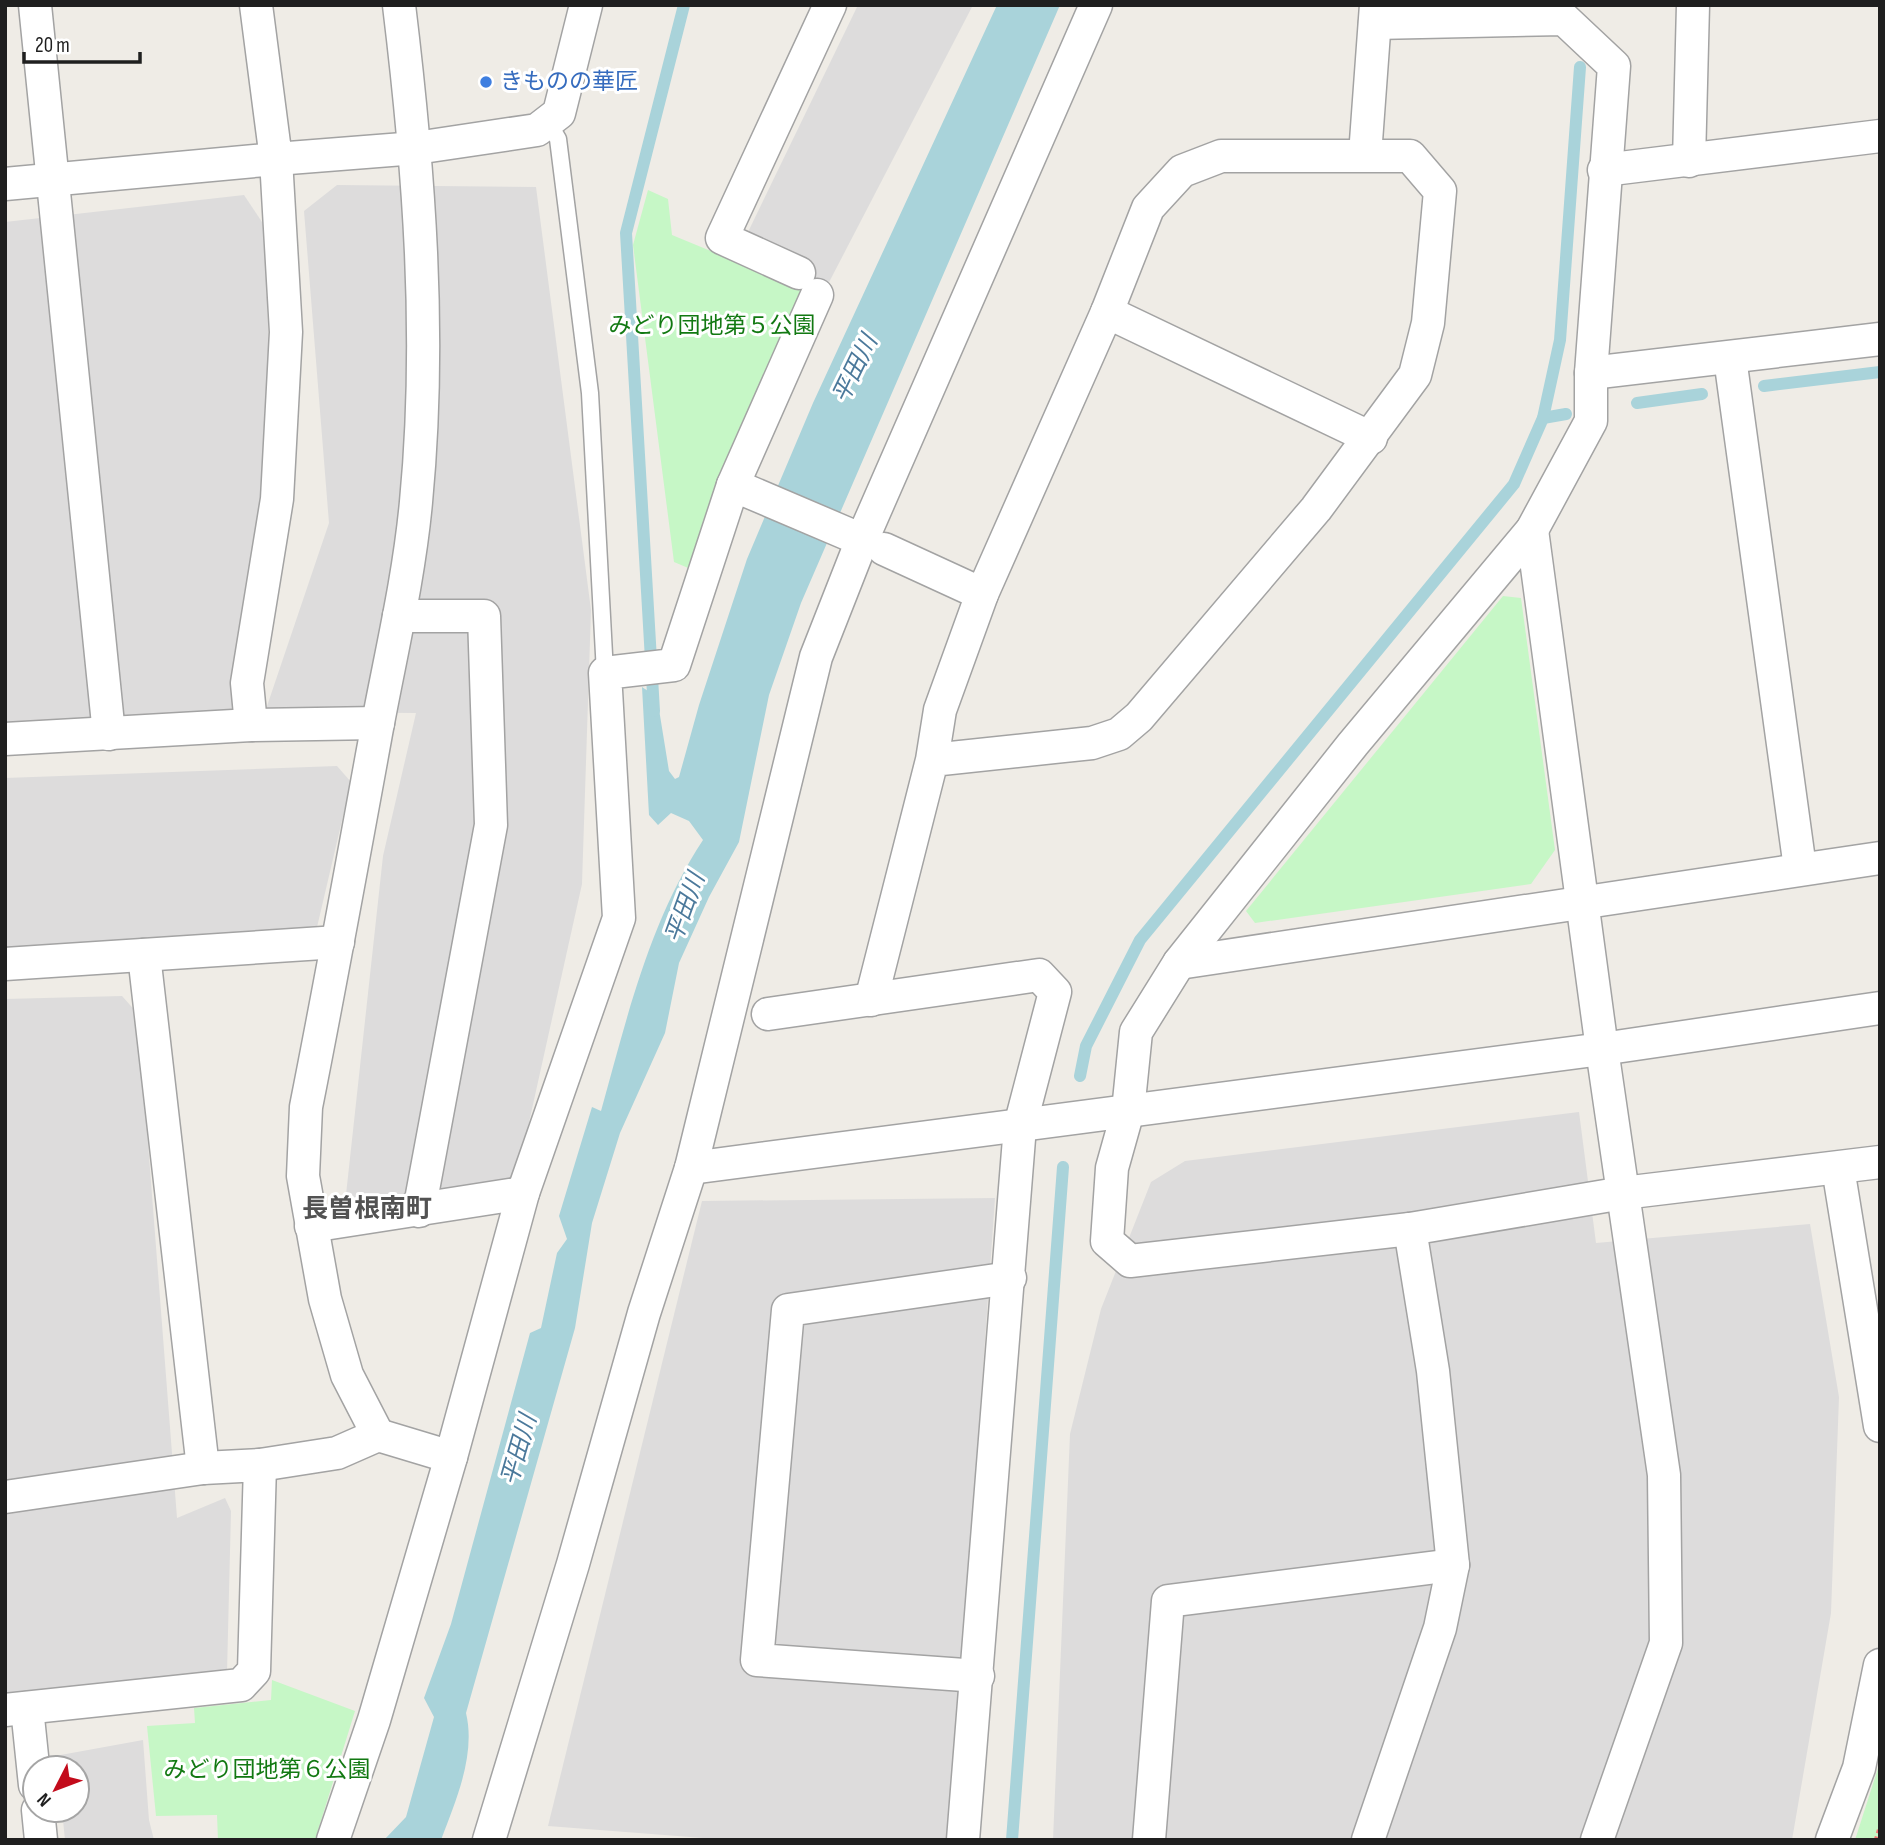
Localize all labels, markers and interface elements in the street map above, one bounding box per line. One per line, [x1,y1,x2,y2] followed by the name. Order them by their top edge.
[24,21,140,65] scale bar
[35,33,70,58] text: 20 m
[500,68,638,96] place label: きものの華匠
[478,74,494,90] marker: きものの華匠
[609,312,816,340] park label: みどり団地第５公園
[826,328,885,408] water label: 平田川
[659,866,712,947] water label: 平田川
[302,1194,432,1225] district label: 長曽根南町
[495,1409,544,1489] water label: 平田川
[21,1754,91,1824] north arrow
[164,1756,371,1784] park label: みどり団地第６公園
[33,1788,56,1811] text: N

